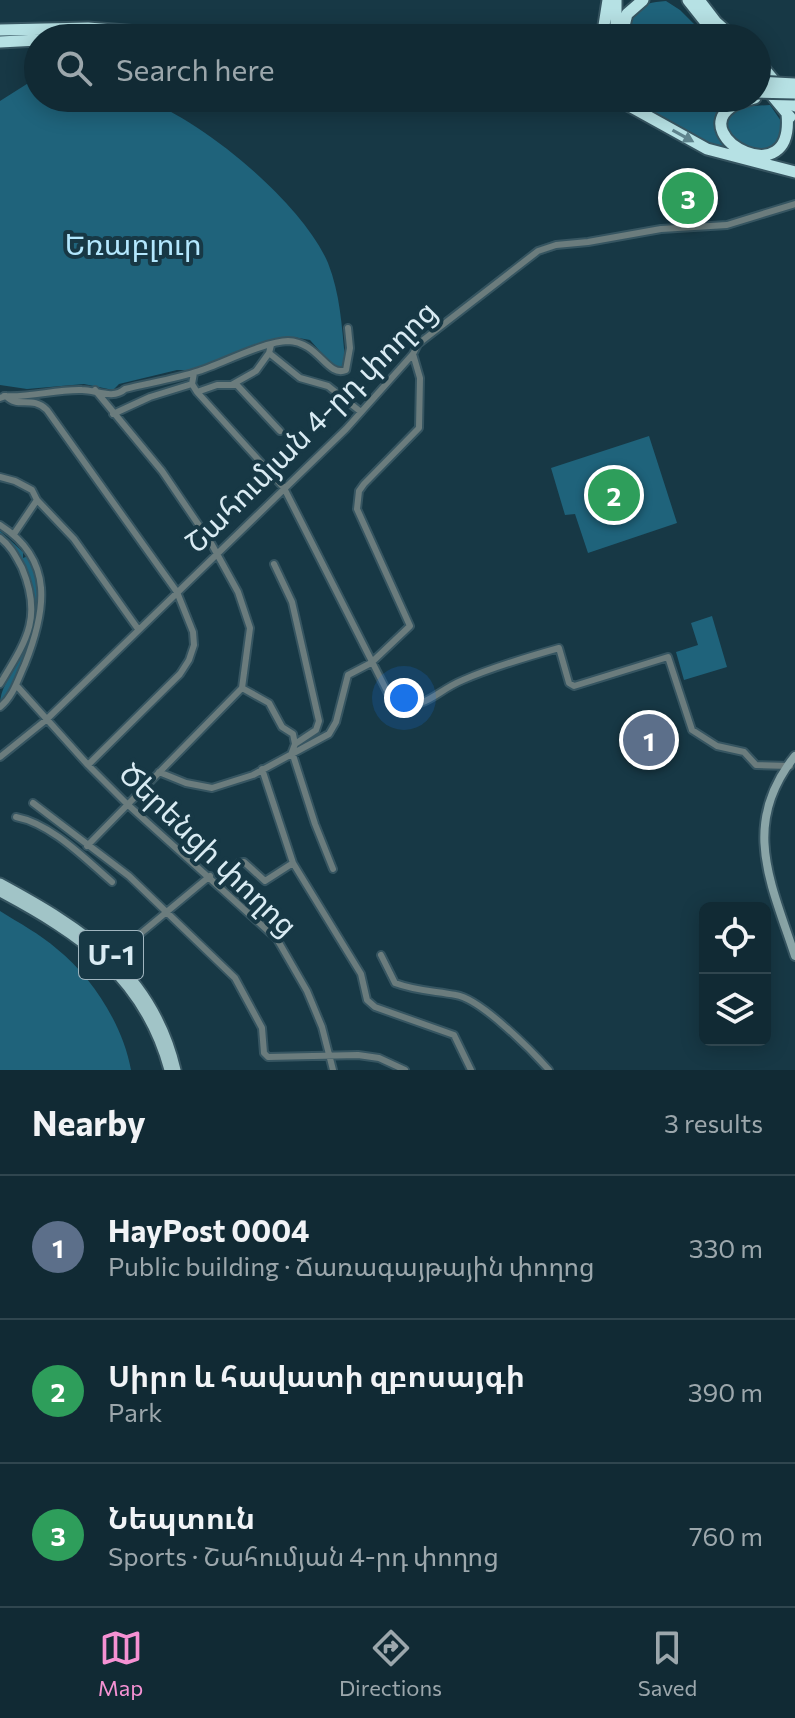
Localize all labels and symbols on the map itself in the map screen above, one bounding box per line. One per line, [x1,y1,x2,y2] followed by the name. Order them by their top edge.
[672,129,694,143] one-way arrow
[662,168,714,228] pin: 3
[64,224,202,262] park label: Եռաբլուր
[176,292,444,560] street label: Շահումյան 4-րդ փողոց
[588,465,640,525] pin: 2
[384,678,424,718] your location
[623,710,675,770] pin: 1
[112,754,307,943] street label: Ծերենցի փողոց
[79,931,143,979] road number: Մ-1

